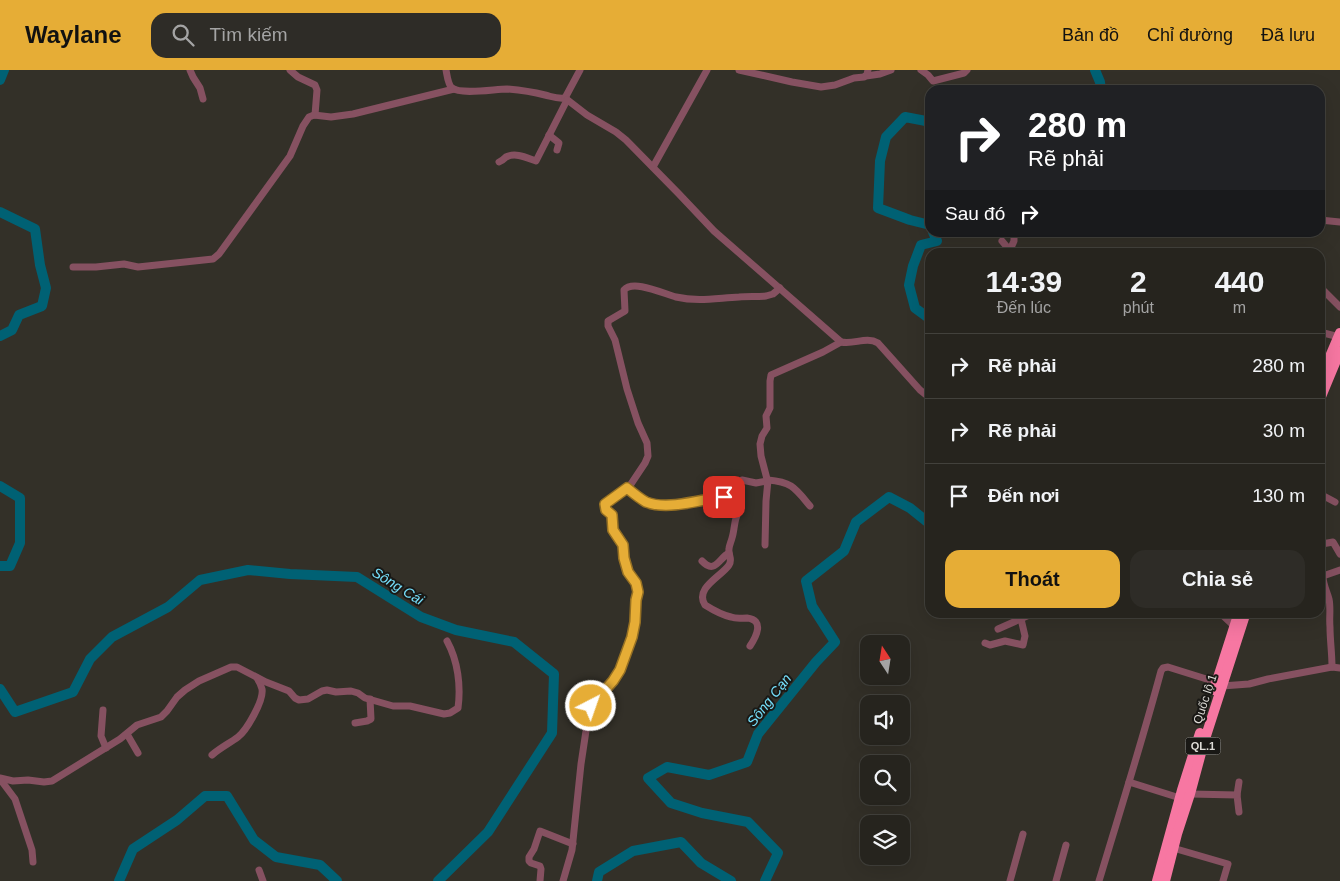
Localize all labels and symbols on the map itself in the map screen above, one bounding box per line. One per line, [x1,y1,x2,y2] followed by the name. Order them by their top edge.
[703,476,745,518] pin
[369,564,427,609] water label: Sông Cái
[860,635,910,685] north arrow
[744,670,795,729] water label: Sông Cạn
[1190,672,1220,726] street label: Quốc lộ 1
[564,679,616,731] position arrow
[1186,738,1220,754] road number: QL.1

